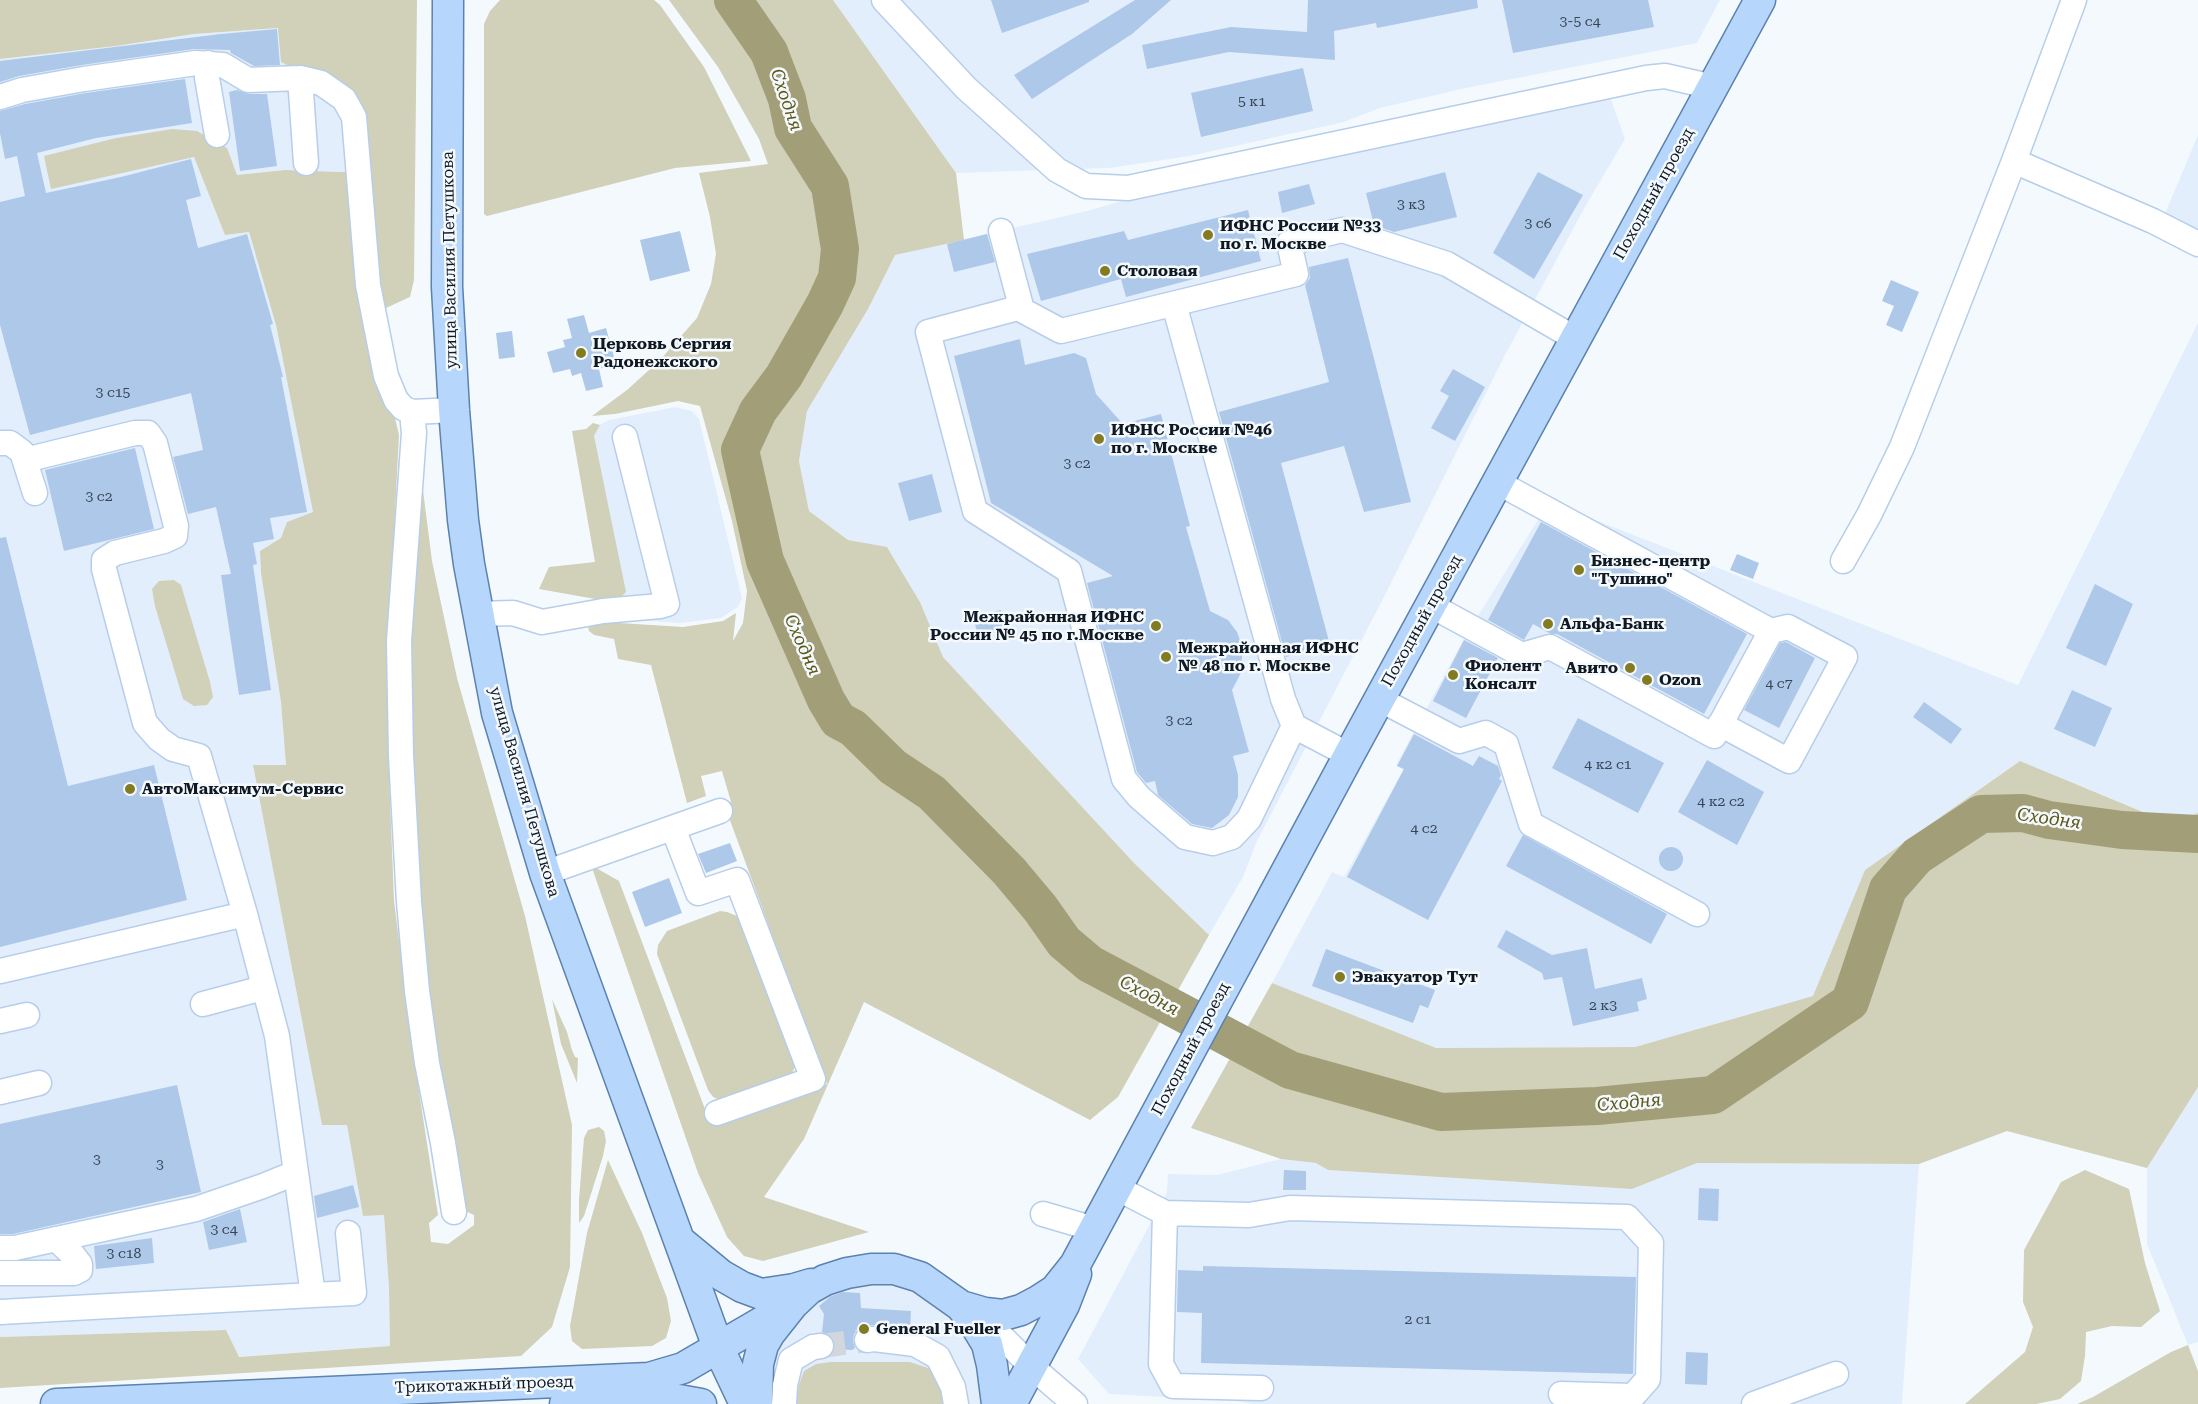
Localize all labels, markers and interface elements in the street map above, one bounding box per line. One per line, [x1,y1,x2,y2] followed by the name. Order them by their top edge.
[1559,14,1601,30] house number: 3-5 с4
[765,66,807,134] water label: Сходня
[1238,94,1266,110] house number: 5 к1
[1610,125,1698,263] street label: Походный проезд
[438,151,462,369] street label: улица Василия Петушкова
[1397,197,1425,213] house number: 3 к3
[1220,216,1381,254] place label: ИФНС России №33 по г. Москве
[1524,216,1552,232] house number: 3 с6
[1201,228,1215,242] marker: ИФНС России №33 по г. Москве
[1117,261,1197,281] place label: Столовая
[1098,264,1112,278] marker: Столовая
[593,334,731,372] place label: Церковь Сергия Радонежского
[574,346,588,360] marker: Церковь Сергия Радонежского
[96,385,130,401] house number: 3 с15
[1111,420,1272,458] place label: ИФНС России №46 по г. Москве
[1092,432,1106,446] marker: ИФНС России №46 по г. Москве
[1063,456,1091,472] house number: 3 с2
[85,489,113,505] house number: 3 с2
[1591,551,1710,589] place label: Бизнес-центр "Тушино"
[1378,552,1466,690] street label: Походный проезд
[1572,563,1586,577] marker: Бизнес-центр "Тушино"
[930,607,1144,645] place label: Межрайонная ИФНС России № 45 по г.Москве
[779,611,825,679] water label: Сходня
[1560,614,1664,634] place label: Альфа-Банк
[1541,617,1555,631] marker: Альфа-Банк
[1149,619,1163,633] marker: Межрайонная ИФНС России № 45 по г.Москве
[1178,638,1359,676] place label: Межрайонная ИФНС № 48 по г. Москве
[1159,650,1173,664] marker: Межрайонная ИФНС № 48 по г. Москве
[1465,656,1542,694] place label: Фиолент Консалт
[1566,658,1618,678] place label: Авито
[1623,661,1637,675] marker: Авито
[1446,668,1460,682] marker: Фиолент Консалт
[1659,670,1701,690] place label: Ozon
[1640,673,1654,687] marker: Ozon
[1765,676,1793,692] house number: 4 с7
[485,685,563,899] street label: улица Василия Петушкова
[1165,713,1193,729] house number: 3 с2
[1584,757,1632,773] house number: 4 к2 с1
[142,779,344,799] place label: АвтоМаксимум-Сервиc
[123,782,137,796] marker: АвтоМаксимум-Сервиc
[1697,794,1745,810] house number: 4 к2 с2
[2016,804,2082,834] water label: Сходня
[1410,821,1438,837] house number: 4 с2
[1352,967,1478,987] place label: Эвакуатор Тут
[1333,970,1347,984] marker: Эвакуатор Тут
[1116,971,1182,1021] water label: Сходня
[1148,979,1234,1119] street label: Походный проезд
[1589,998,1617,1014] house number: 2 к3
[1596,1089,1662,1117] water label: Сходня
[93,1152,101,1168] house number: 3
[156,1157,164,1173] house number: 3
[210,1222,238,1238] house number: 3 с4
[107,1246,141,1262] house number: 3 с18
[1404,1312,1432,1328] house number: 2 с1
[876,1319,1001,1339] place label: General Fueller
[857,1322,871,1336] marker: General Fueller
[394,1372,574,1398] street label: Трикотажный проезд

